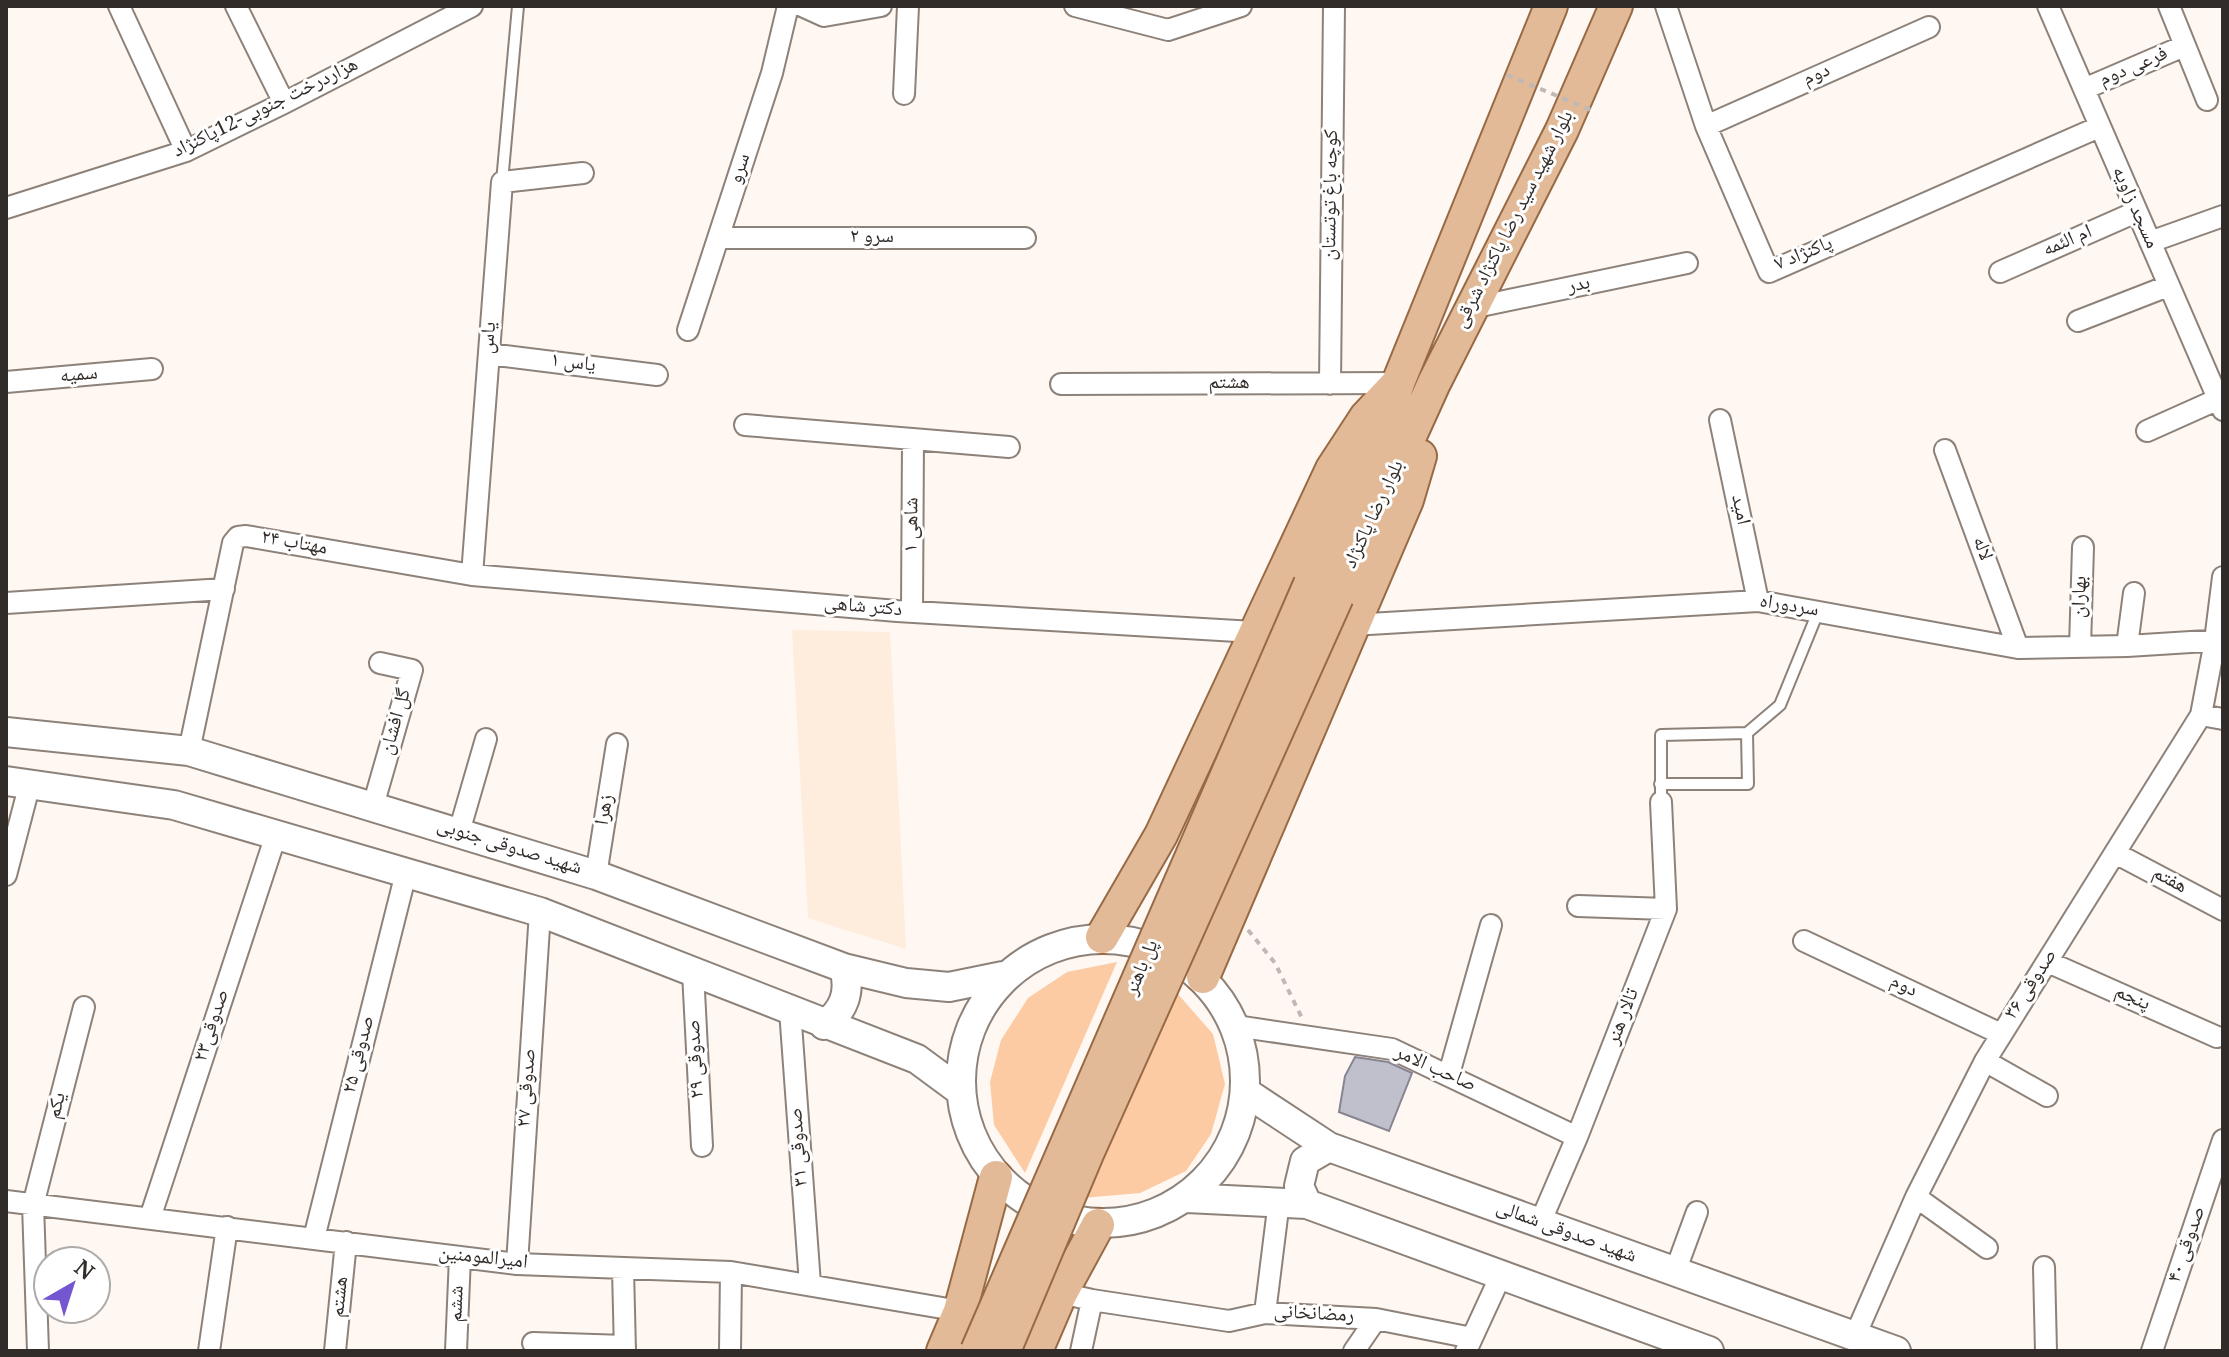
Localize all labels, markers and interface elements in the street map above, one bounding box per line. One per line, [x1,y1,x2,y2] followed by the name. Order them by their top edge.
[2094,38,2174,98] street label: فرعی دوم
[167,49,365,169] street label: هزاردرخت جنوبی-12پاکنژاد
[1798,55,1836,97] street label: دوم
[1445,105,1585,335] street label: بلوار شهید سید رضا پاکنژاد شرقی
[1314,129,1350,261] street label: کوچه باغ توتستان
[720,149,762,189] street label: سرو
[2101,161,2167,255] street label: مسجد زاویه
[2038,216,2098,268] street label: ام الئمه
[850,221,894,255] street label: سرو ۲
[1770,228,1839,282] street label: پاکنژاد ۷
[1563,267,1594,305] street label: بدر
[472,321,508,355] street label: یاس
[548,344,598,384] street label: یاس ۱
[59,357,99,395] street label: سمیه
[1208,367,1250,401] street label: هشتم
[1335,455,1415,575] street label: بلوار رضا پاکنژاد
[1719,492,1759,528] street label: امید
[896,497,930,553] street label: شاهی ۱
[258,521,330,567] street label: مهتاب ۲۴
[1961,532,2001,566] street label: لاله
[2063,575,2099,619] street label: بهاران
[1757,586,1821,628] street label: سردوراه
[822,588,904,628] street label: دکتر شاهی
[371,685,423,759] street label: گل افشان
[587,792,625,828] street label: زهرا
[432,810,586,886] street label: شهید صدوقی جنوبی
[2145,858,2193,904] street label: هفتم
[1116,935,1170,1002] street label: پل باهنر
[1996,943,2068,1027] street label: صدوقی ۳۶
[1883,966,1923,1008] street label: دوم
[2108,976,2156,1022] street label: پنجم
[1597,983,1650,1051] street label: تالار هنر
[185,985,241,1067] street label: صدوقی۲۳
[334,1013,386,1097] street label: صدوقی ۲۵
[678,1019,716,1099] street label: صدوقی ۲۹
[1388,1036,1481,1103] street label: صاحب الامر
[508,1047,548,1129] street label: صدوقی ۲۷
[38,1089,78,1123] street label: یکم
[780,1106,820,1188] street label: صدوقی ۳۱
[1491,1192,1641,1274] street label: شهید صدوقی شمالی
[2159,1202,2217,1288] street label: صدوقی ۴۰
[437,1237,529,1281] street label: امیرالمومنین
[32,1245,112,1325] north arrow
[64,1252,101,1292] text: N
[322,1275,360,1319] street label: هشتم
[440,1285,476,1323] street label: ششم
[1273,1296,1355,1334] street label: رمضانخانی

